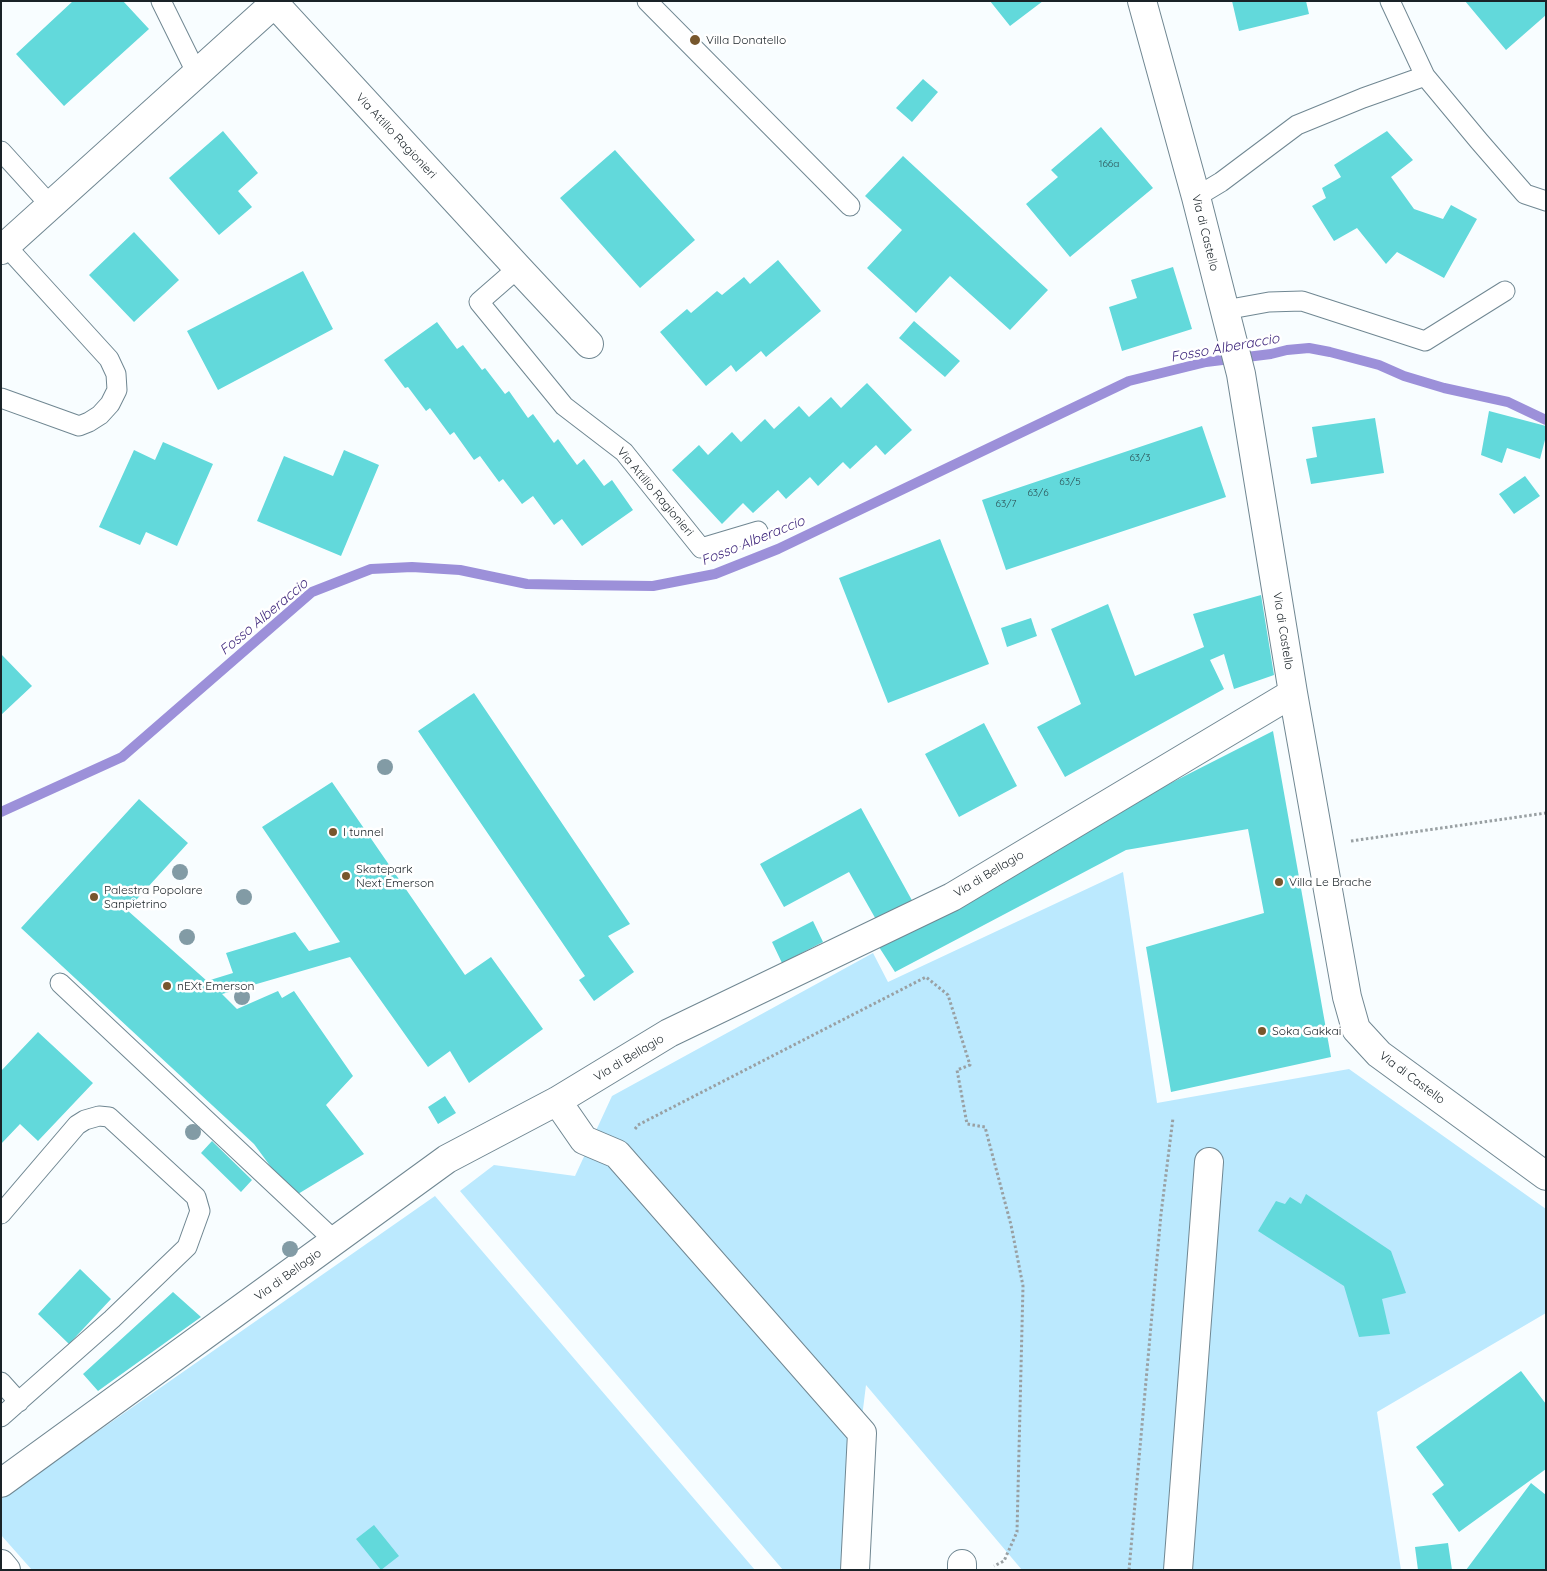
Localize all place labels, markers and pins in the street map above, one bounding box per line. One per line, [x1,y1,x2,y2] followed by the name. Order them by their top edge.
[688,33,702,47] marker: Villa Donatello
[706,33,786,47] place label: Villa Donatello
[343,825,384,839] place label: I tunnel
[327,826,339,838] marker: I tunnel
[356,862,434,890] place label: Skatepark Next Emerson
[340,870,352,882] marker: Skatepark Next Emerson
[1289,875,1371,889] place label: Villa Le Brache
[1273,876,1285,888] marker: Villa Le Brache
[104,883,202,911] place label: Palestra Popolare Sanpietrino
[88,891,100,903] marker: Palestra Popolare Sanpietrino
[177,979,254,993] place label: nEXt Emerson
[161,980,173,992] marker: nEXt Emerson
[1272,1024,1341,1038] place label: Soka Gakkai
[1256,1025,1268,1037] marker: Soka Gakkai

